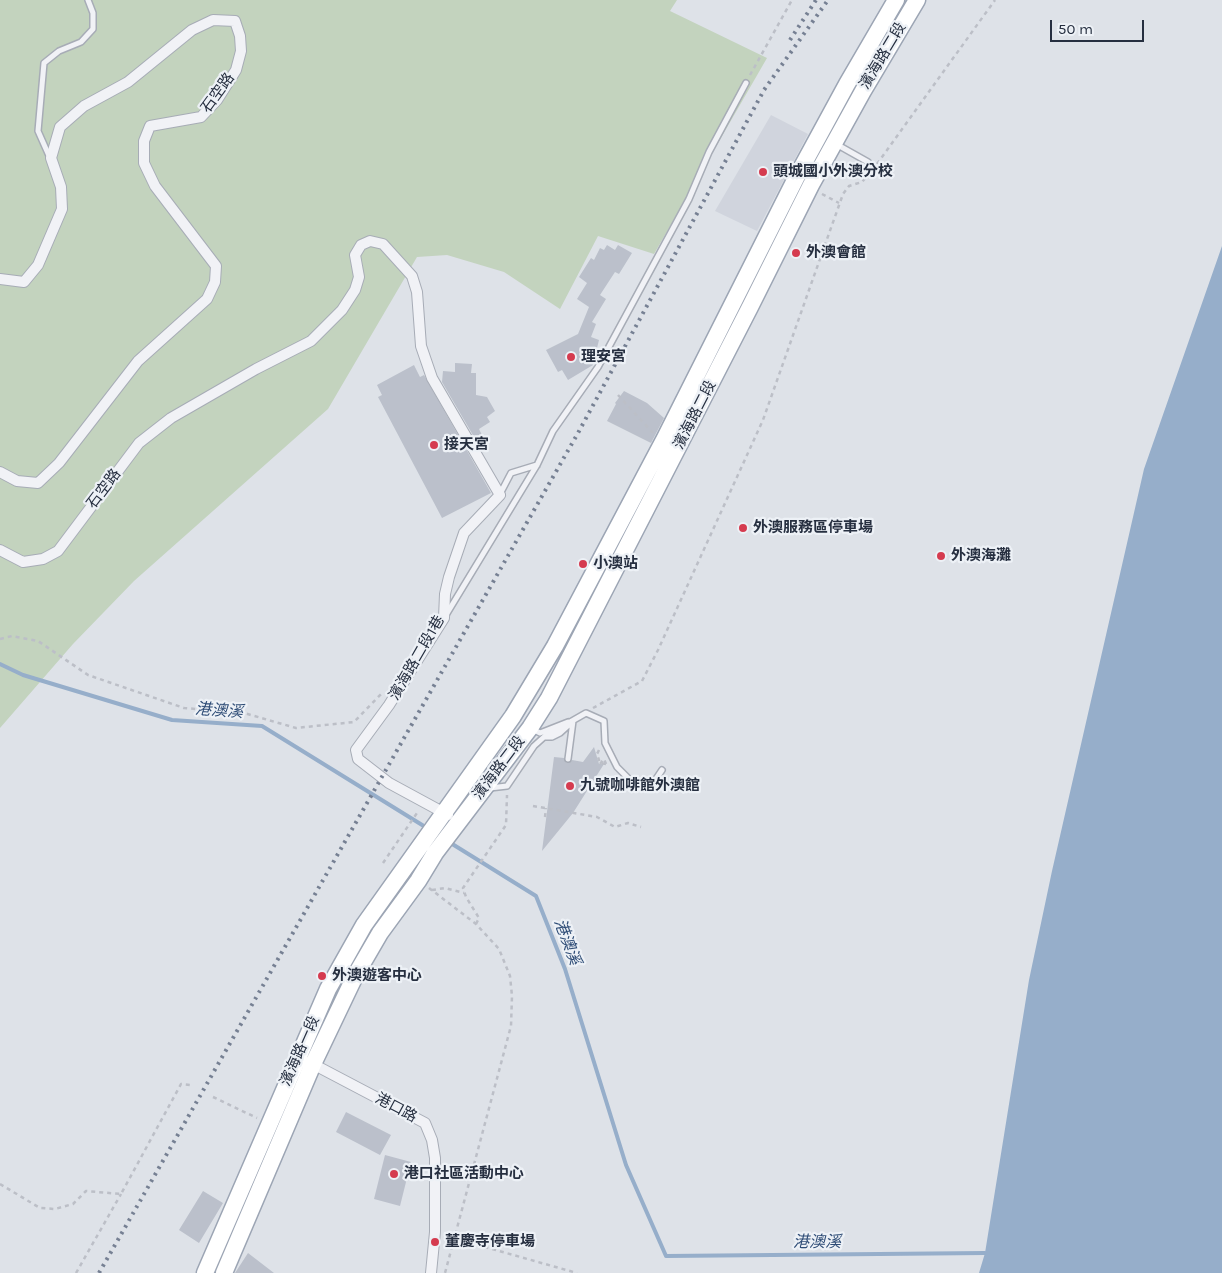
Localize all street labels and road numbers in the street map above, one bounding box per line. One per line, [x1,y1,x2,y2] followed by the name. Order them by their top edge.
[856,19,910,93] street label: 濱海路二段
[197,70,239,116] street label: 石空路
[670,378,720,452] street label: 濱海路二段
[83,466,125,512] street label: 石空路
[385,612,449,704] street label: 濱海路二段1巷
[469,733,529,803] street label: 濱海路二段
[277,1013,323,1089] street label: 濱海路一段
[372,1089,420,1127] street label: 港口路

